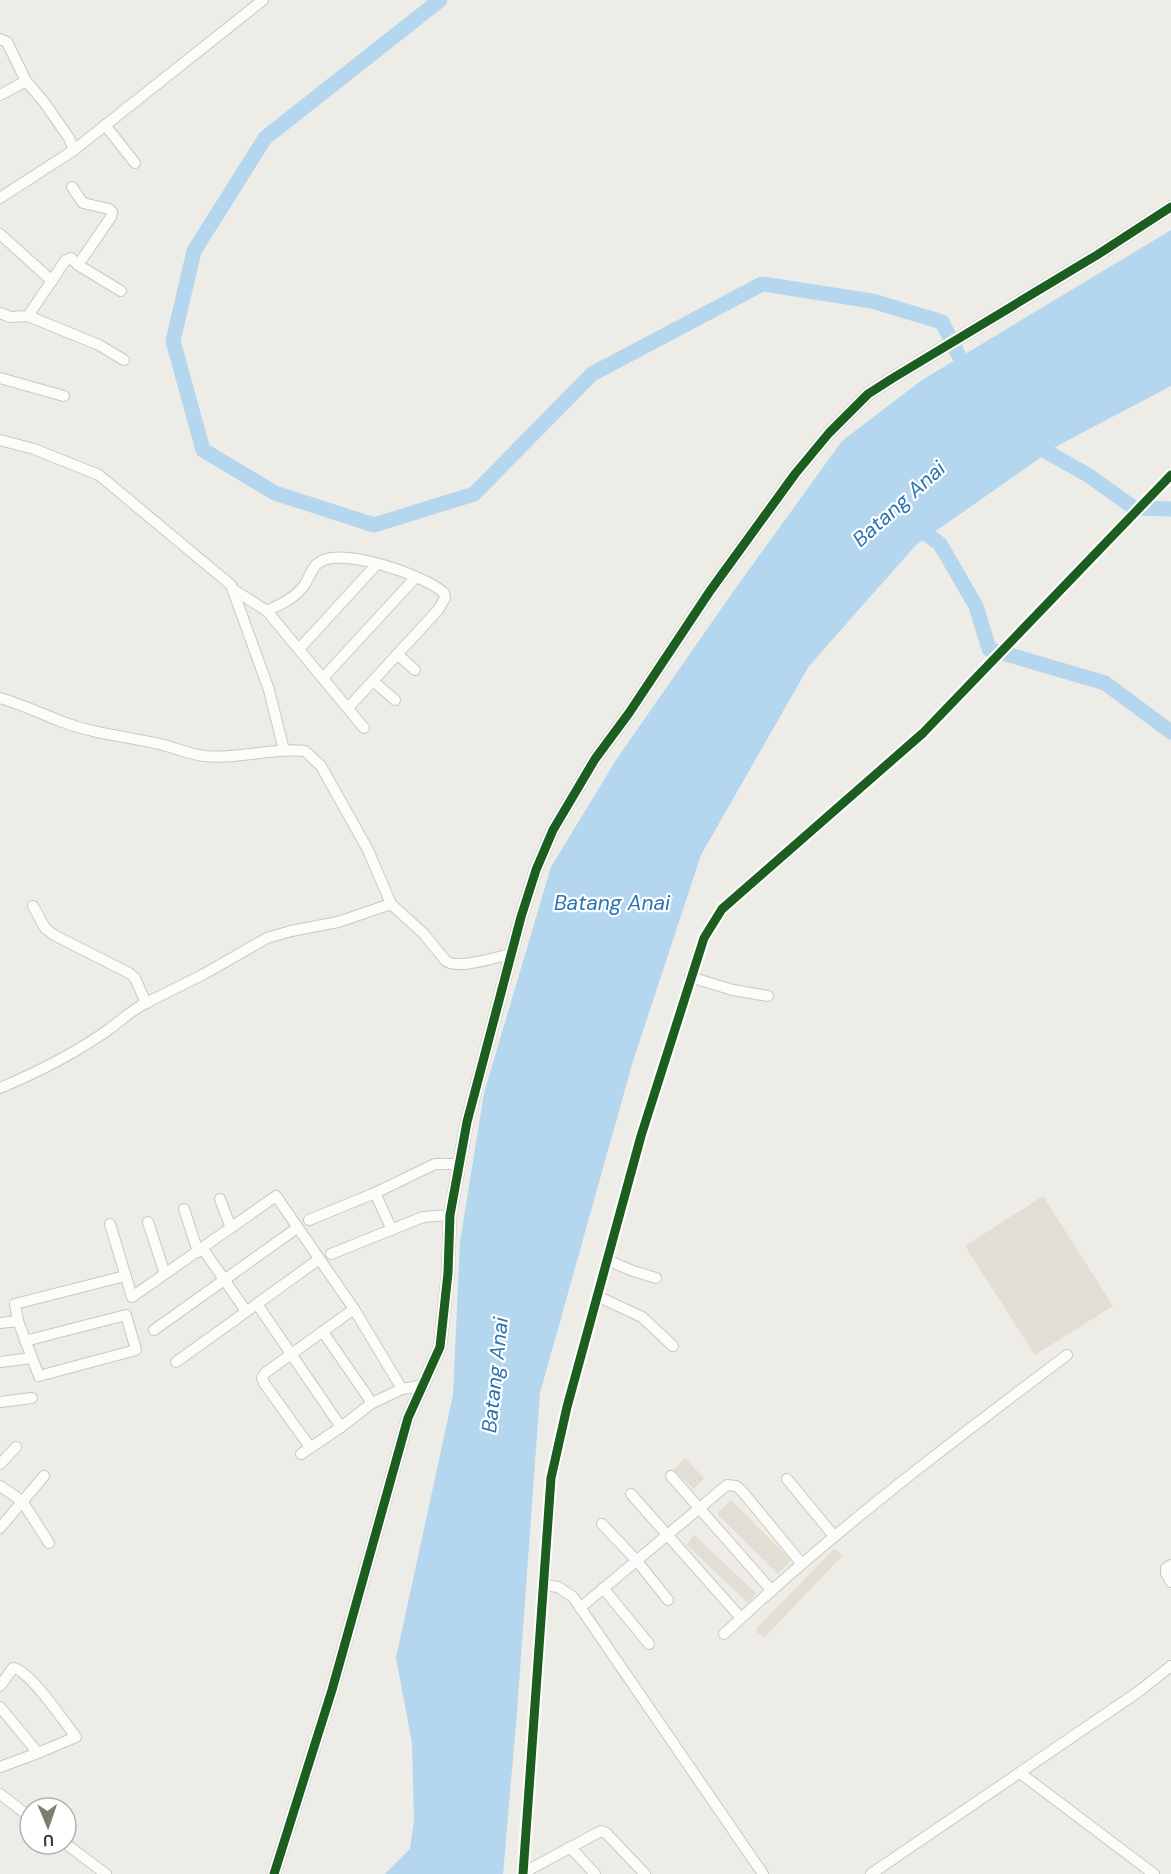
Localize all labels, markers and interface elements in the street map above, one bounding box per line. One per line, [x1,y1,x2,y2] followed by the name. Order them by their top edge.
[846,454,952,553] water label: Batang Anai
[554,889,671,917] water label: Batang Anai
[475,1315,515,1434] water label: Batang Anai
[18,1796,78,1856] north arrow
[43,1830,54,1851] text: U

